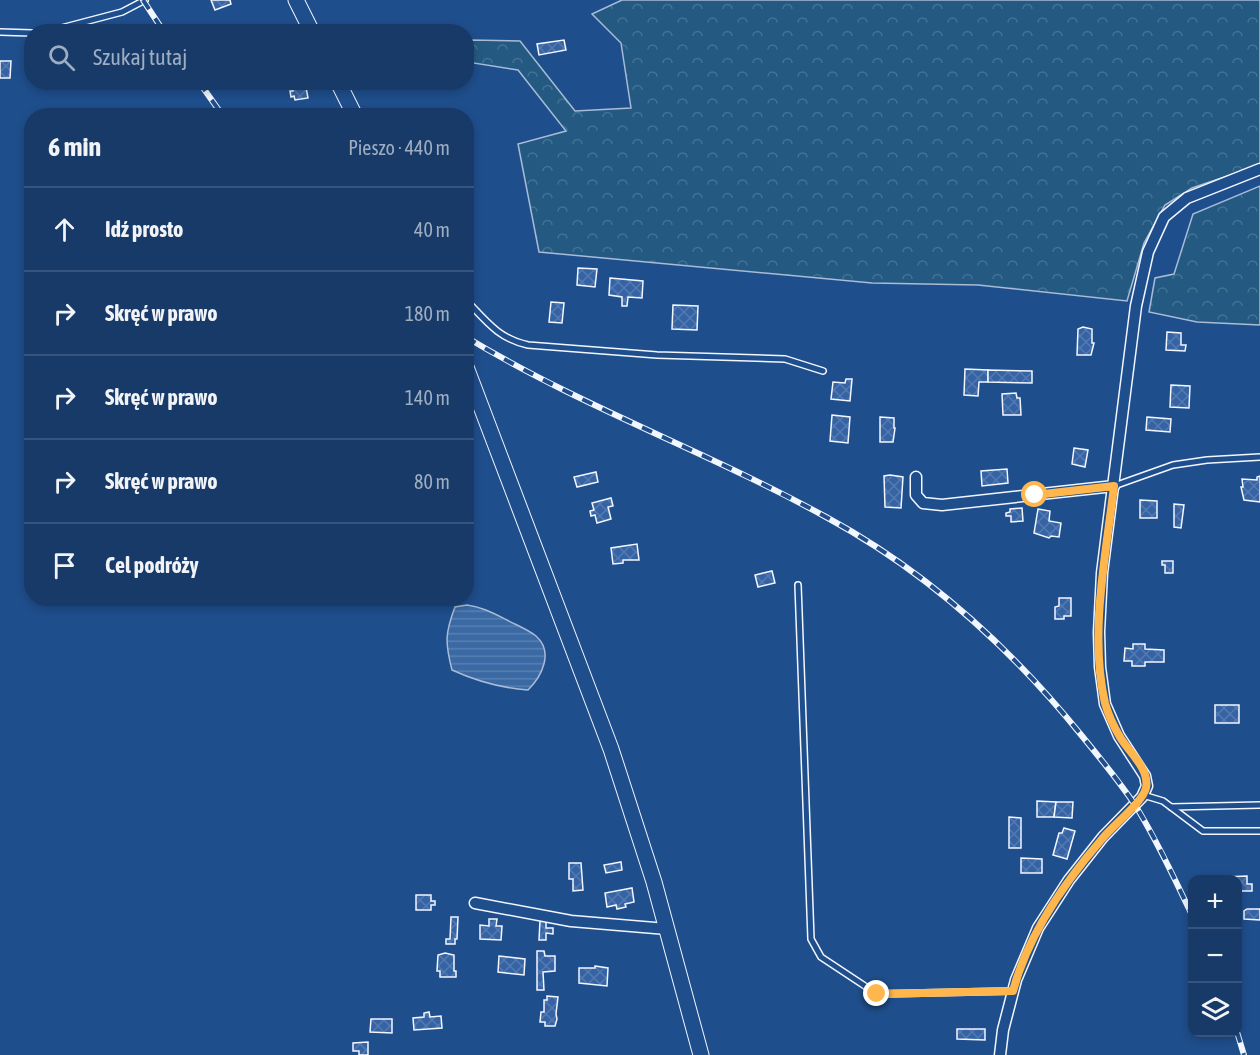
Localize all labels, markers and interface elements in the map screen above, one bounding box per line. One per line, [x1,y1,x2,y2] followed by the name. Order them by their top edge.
[24,24,474,90] search box
[45,41,78,74] icon: search
[93,44,187,70] text: Szukaj tutaj
[48,132,101,162] text: 6 min
[348,136,450,159] text: Pieszo · 440 m
[48,213,81,246] icon: ahead
[105,216,183,242] text: Idź prosto
[414,218,450,241] text: 40 m
[48,297,81,330] icon: right
[105,300,218,326] text: Skręć w prawo
[405,302,450,325] text: 180 m
[48,381,81,414] icon: right
[105,384,218,410] text: Skręć w prawo
[405,386,450,409] text: 140 m
[48,465,81,498] icon: right
[105,468,218,494] text: Skręć w prawo
[414,470,450,493] text: 80 m
[1021,481,1047,507] route start
[48,549,81,582] icon: arrive
[105,552,199,578] text: Cel podróży
[1188,875,1242,1037] map controls
[1188,875,1242,929] button: +
[1188,929,1242,983] button: −
[863,980,889,1006] route end
[1188,983,1242,1037] button: layers

